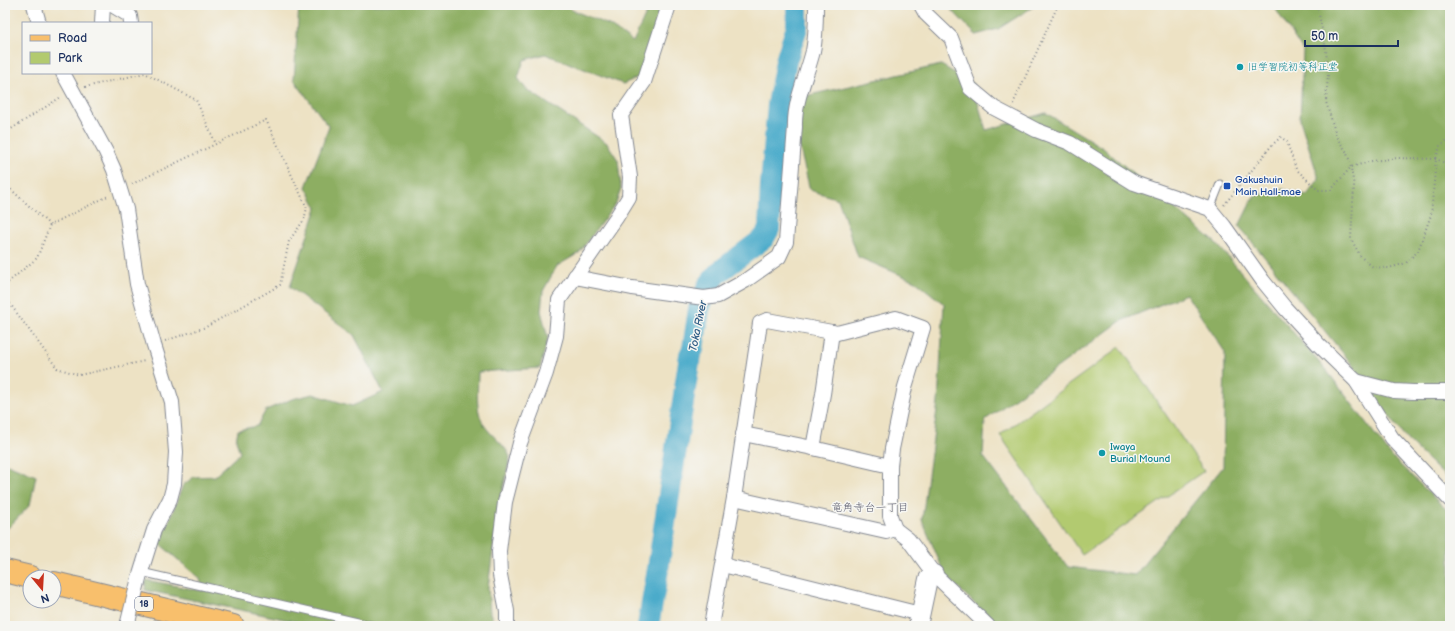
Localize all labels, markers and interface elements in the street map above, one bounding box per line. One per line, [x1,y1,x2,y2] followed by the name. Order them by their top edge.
[22,22,152,74] legend
[1305,22,1398,48] scale bar
[1311,29,1338,44] text: 50 m
[58,31,87,46] text: Road
[58,51,82,66] text: Park
[1248,61,1338,73] place label: 旧学習院初等科正堂
[1235,62,1245,72] marker: 旧学習院初等科正堂
[1235,174,1301,198] place label: Gakushuin Main Hall-mae
[1222,181,1232,191] marker: Gakushuin Main Hall-mae
[686,298,710,353] water label: Toka River
[1110,441,1170,465] place label: Iwaya Burial Mound
[1097,448,1107,458] marker: Iwaya Burial Mound
[832,501,909,514] district label: 竜角寺台一丁目
[22,569,62,609] north arrow
[39,591,51,605] text: N
[135,597,153,611] road number: 18

